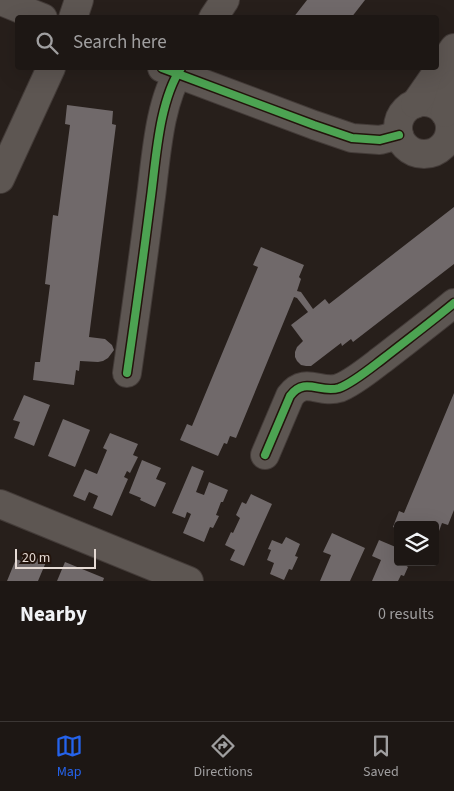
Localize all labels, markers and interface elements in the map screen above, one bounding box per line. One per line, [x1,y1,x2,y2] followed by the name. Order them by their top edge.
[15,15,439,70] search box
[33,29,61,57] icon: search
[73,29,167,56] text: Search here
[394,521,439,566] map controls
[394,521,439,566] button: layers
[15,546,96,569] scale bar
[22,548,50,568] text: 20 m
[20,599,87,629] text: Nearby
[378,603,434,625] text: 0 results
[55,732,83,782] tab: Map
[193,732,253,782] tab: Directions
[363,732,399,782] tab: Saved

